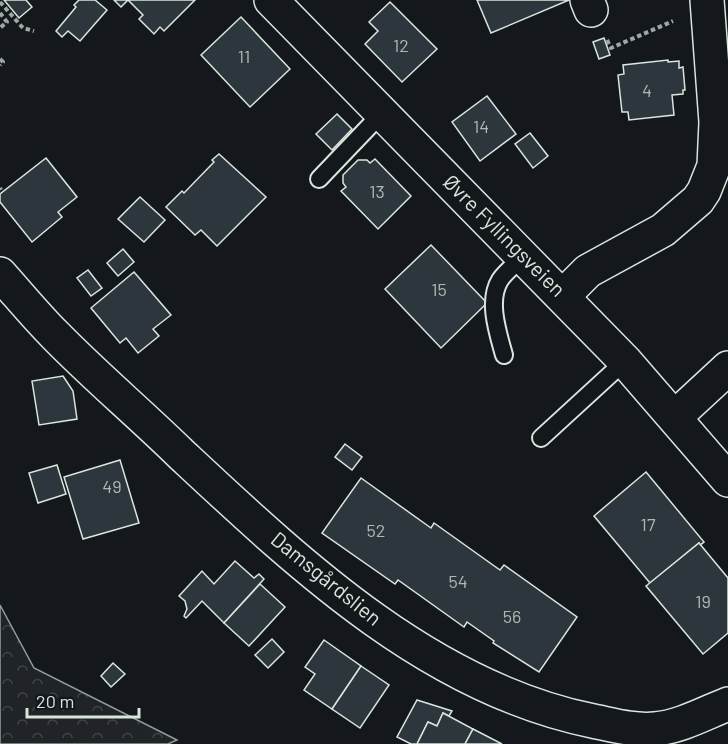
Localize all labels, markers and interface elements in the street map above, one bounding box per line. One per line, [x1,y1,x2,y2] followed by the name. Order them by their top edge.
[393,34,409,56] house number: 12
[238,45,250,67] house number: 11
[642,79,652,101] house number: 4
[473,115,489,137] house number: 14
[439,169,571,301] street label: Øvre Fyllingsveien
[369,180,385,202] house number: 13
[431,278,447,300] house number: 15
[102,475,122,497] house number: 49
[641,513,656,535] house number: 17
[367,519,385,541] house number: 52
[267,526,387,630] street label: Damsgårdslien
[448,570,468,592] house number: 54
[695,590,711,612] house number: 19
[503,605,521,627] house number: 56
[27,681,140,719] scale bar
[36,690,74,712] text: 20 m

